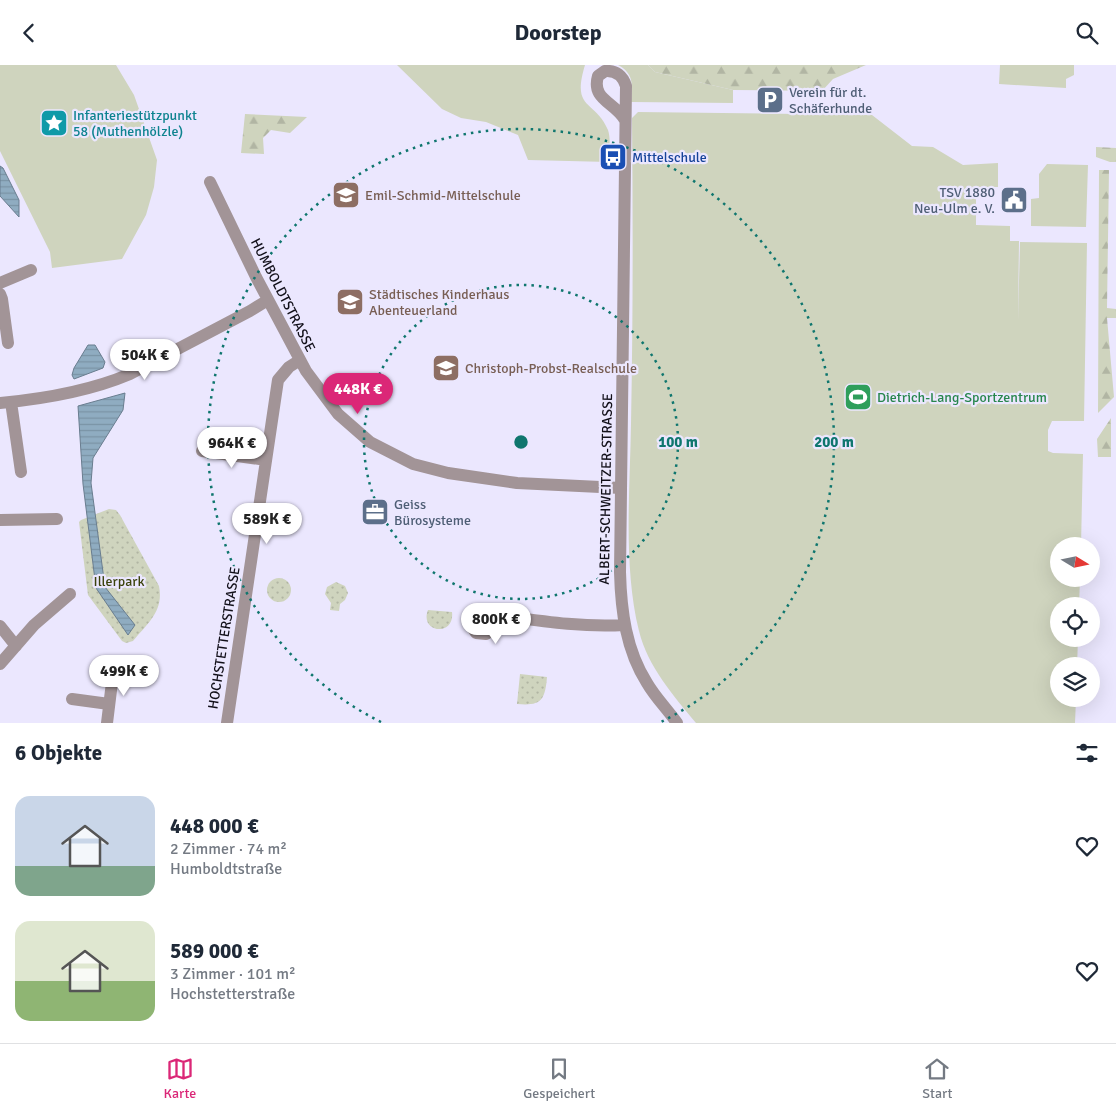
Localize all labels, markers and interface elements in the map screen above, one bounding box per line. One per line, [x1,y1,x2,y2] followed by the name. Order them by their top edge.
[15,19,43,47] icon: back
[515,19,601,46] text: Doorstep
[1073,19,1101,47] icon: search
[789,84,872,117] place label: Verein für dt. Schäferhunde
[755,85,785,115] parking icon: Verein für dt. Schäferhunde
[73,107,197,140] place label: Infanteriestützpunkt 58 (Muthenhölzle)
[39,108,69,138] place icon: Infanteriestützpunkt 58 (Muthenhölzle)
[598,142,628,172] bus stop icon: Mittelschule
[632,149,707,166] place label: Mittelschule
[331,180,361,210] school or university icon: Emil-Schmid-Mittelschule
[914,184,995,217] place label: TSV 1880 Neu-Ulm e. V.
[999,185,1029,215] public building icon: TSV 1880 Neu-Ulm e. V.
[365,187,521,204] place label: Emil-Schmid-Mittelschule
[247,235,319,355] street label: HUMBOLDTSTRASSE
[369,286,509,319] place label: Städtisches Kinderhaus Abenteuerland
[335,287,365,317] school or university icon: Städtisches Kinderhaus Abenteuerland
[104,339,186,381] pin: 504K €
[121,345,169,365] text: 504K €
[431,353,461,383] school or university icon: Christoph-Probst-Realschule
[465,360,637,377] place label: Christoph-Probst-Realschule
[317,373,399,415] pin: 448K €
[334,379,382,399] text: 448K €
[843,382,873,412] sports icon: Dietrich-Lang-Sportzentrum
[877,389,1047,406] place label: Dietrich-Lang-Sportzentrum
[596,393,616,585] street label: ALBERT-SCHWEITZER-STRASSE
[191,427,273,469] pin: 964K €
[208,433,256,453] text: 964K €
[512,433,530,451] centre of rings
[658,433,698,451] text: 100 m
[814,433,854,451] text: 200 m
[394,496,471,529] place label: Geiss Bürosysteme
[360,497,390,527] office icon: Geiss Bürosysteme
[226,503,308,545] pin: 589K €
[243,509,291,529] text: 589K €
[1050,537,1100,587] north arrow
[1050,537,1100,707] map controls
[204,565,244,710] street label: HOCHSTETTERSTRASSE
[94,573,144,590] park label: Illerpark
[1050,597,1100,647] button: locate
[455,603,537,645] pin: 800K €
[472,609,520,629] text: 800K €
[83,655,165,697] pin: 499K €
[1050,657,1100,707] button: layers
[100,661,148,681] text: 499K €
[1073,739,1101,767] icon: filters
[15,740,102,766] text: 6 Objekte
[170,813,259,839] text: 448 000 €
[55,816,115,876] icon: home
[1073,832,1101,860] icon: heart
[170,839,287,859] text: 2 Zimmer · 74 m²
[170,859,282,879] text: Humboldtstraße
[170,938,259,964] text: 589 000 €
[55,941,115,1001] icon: home
[1073,957,1101,985] icon: heart
[170,964,296,984] text: 3 Zimmer · 101 m²
[170,984,295,1004] text: Hochstetterstraße
[164,1055,196,1102] tab: Karte
[523,1055,595,1102] tab: Gespeichert
[922,1055,952,1102] tab: Start

